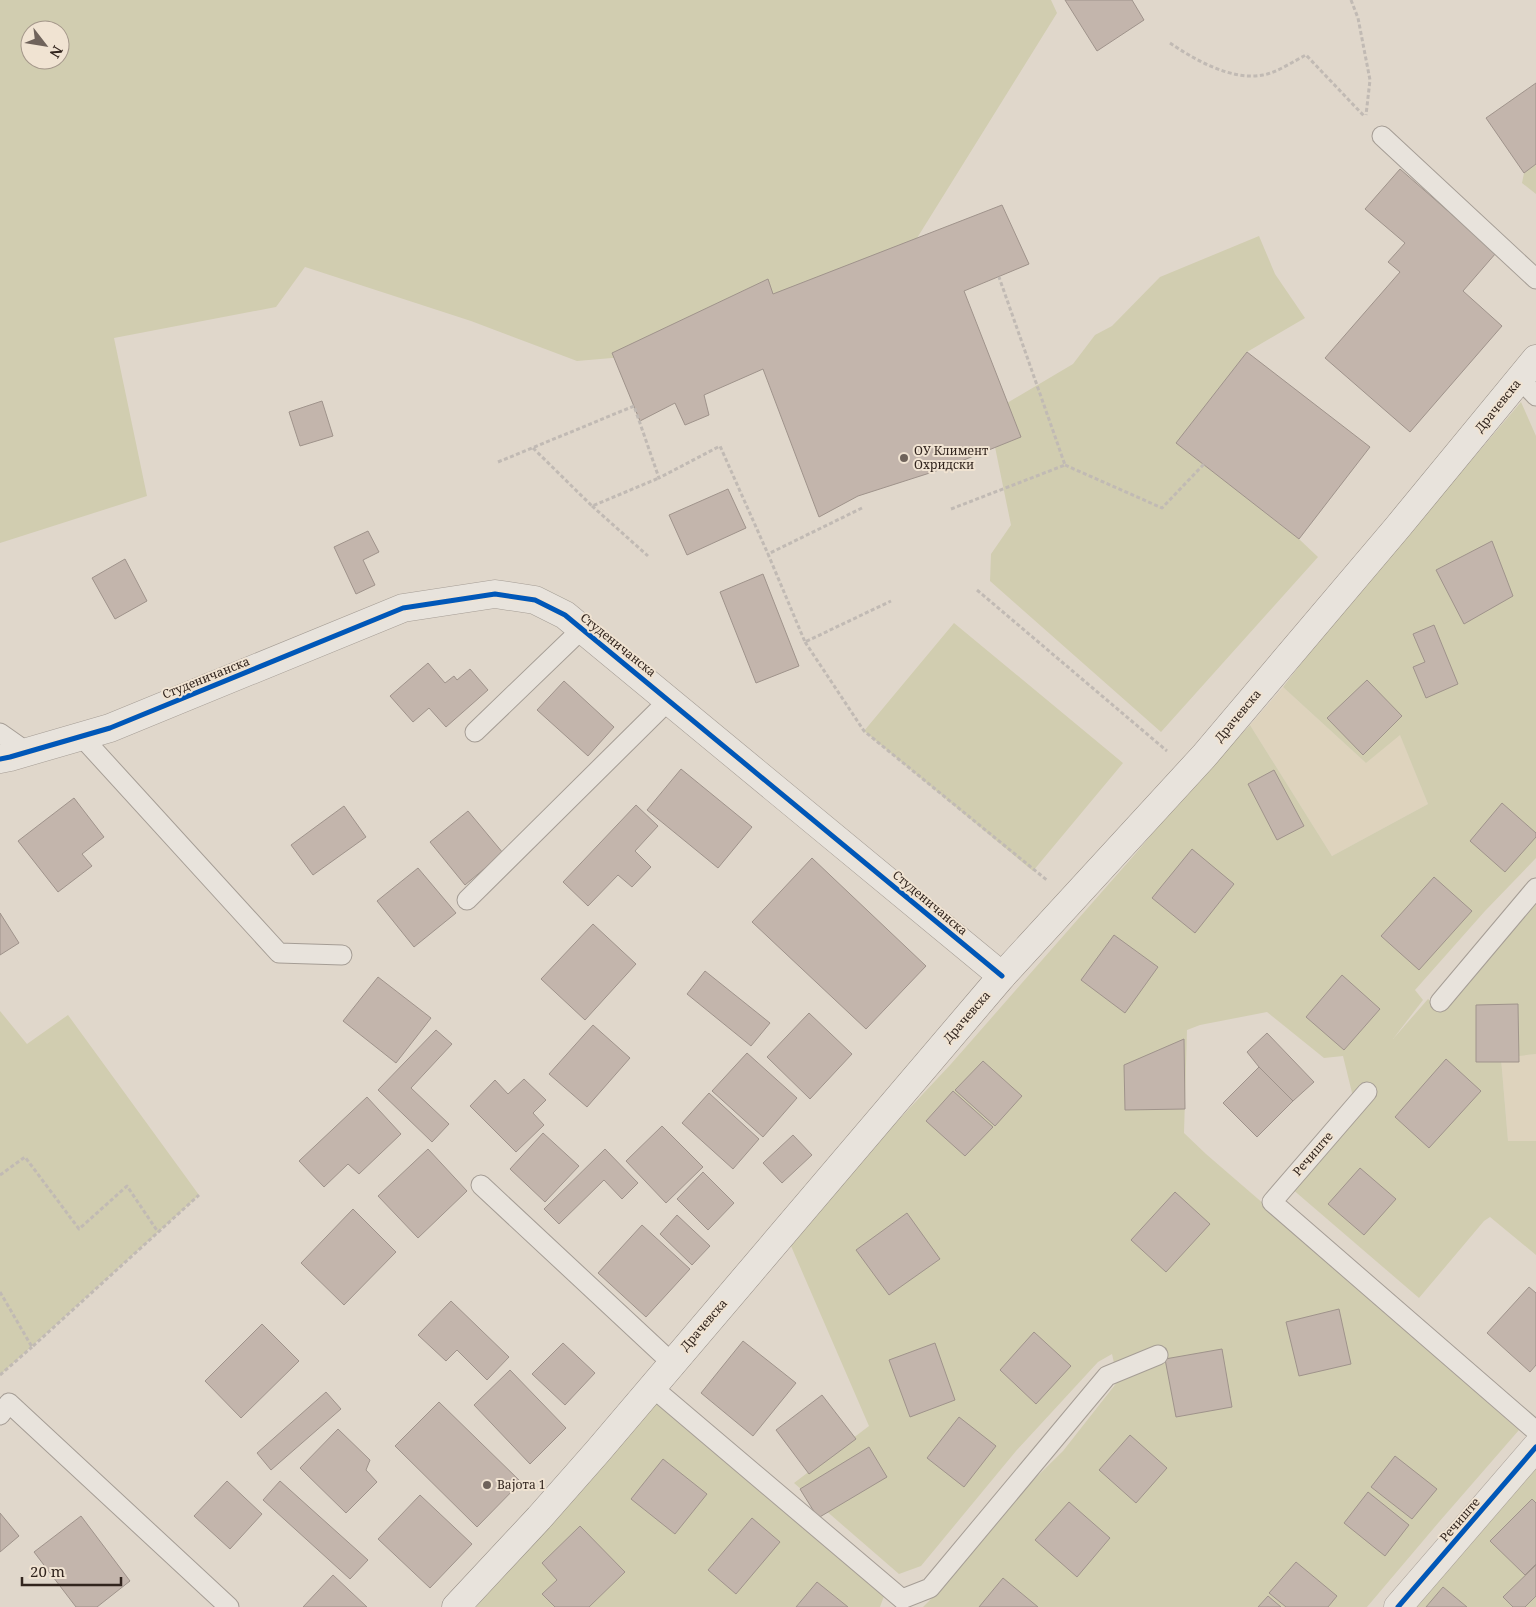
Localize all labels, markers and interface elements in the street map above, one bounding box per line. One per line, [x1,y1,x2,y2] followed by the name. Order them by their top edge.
[20,20,70,70] north arrow
[46,42,68,62] text: N
[1471,375,1524,436] street label: Драчевска
[914,442,989,473] place label: ОУ Климент Охридски
[898,452,910,464] marker: ОУ Климент Охридски
[577,609,660,681] street label: Студеничанска
[160,652,252,703] street label: Студеничанска
[1211,686,1265,746] street label: Драчевска
[889,866,971,939] street label: Студеничанска
[939,987,994,1046] street label: Драчевска
[1289,1128,1337,1179] street label: Речиште
[676,1295,731,1354] street label: Драчевска
[497,1476,546,1493] place label: Вајота 1
[481,1479,493,1491] marker: Вајота 1
[1436,1494,1484,1545] street label: Речиште
[22,1554,121,1586] scale bar
[30,1561,65,1581] text: 20 m

